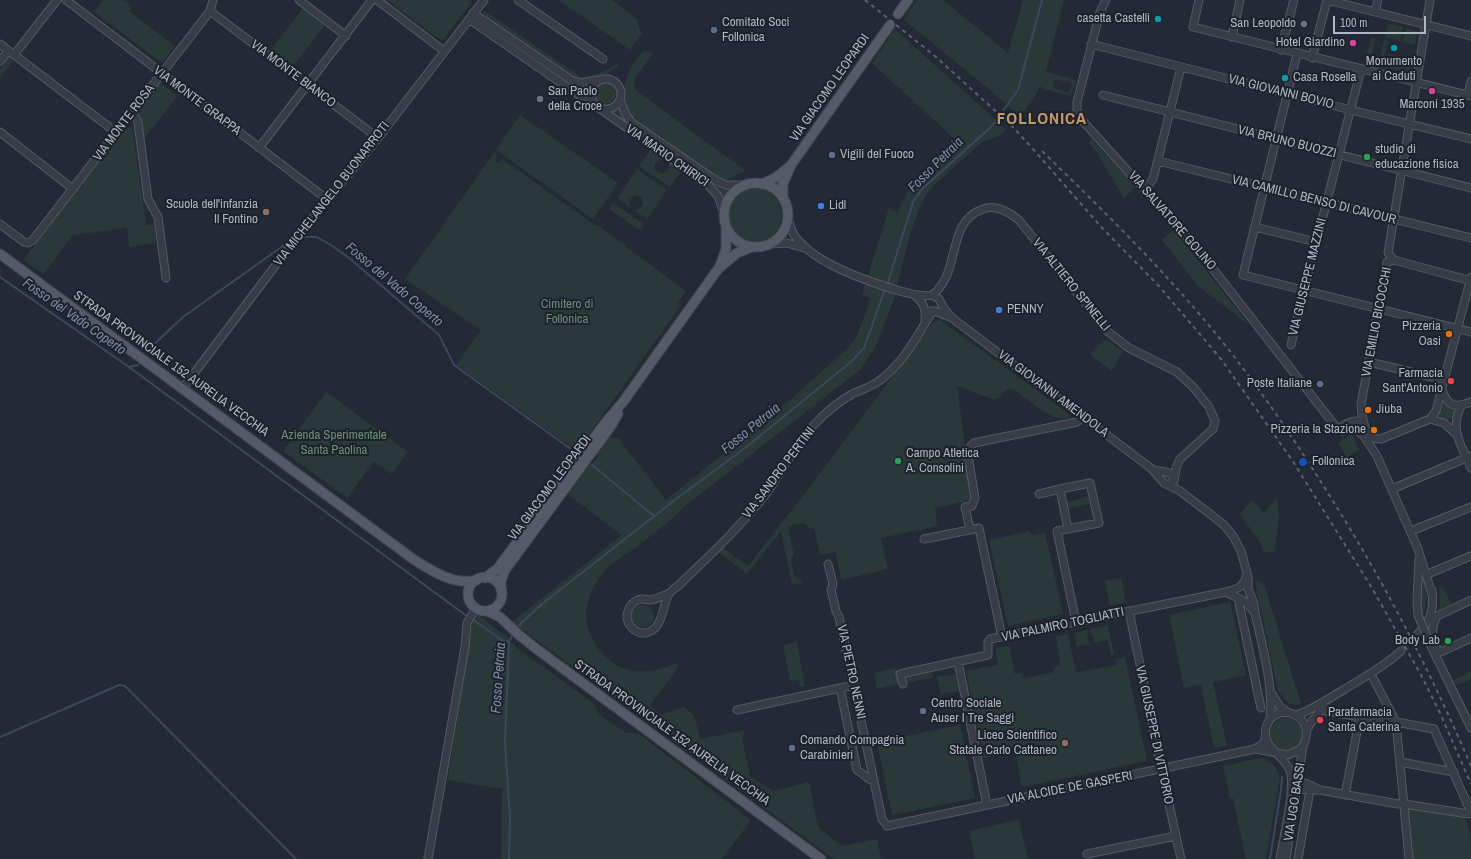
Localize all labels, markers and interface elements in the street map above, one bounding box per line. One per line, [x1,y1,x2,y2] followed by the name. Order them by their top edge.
[1335,8,1428,34] scale bar
[1077,11,1150,27] place label: casetta Castelli
[1153,14,1163,24] marker: casetta Castelli
[722,15,790,46] place label: Comitato Soci Follonica
[1340,15,1367,31] text: 100 m
[1230,16,1296,32] place label: San Leopoldo
[1299,19,1309,29] marker: San Leopoldo
[709,25,719,35] marker: Comitato Soci Follonica
[787,31,873,145] street label: VIA GIACOMO LEOPARDI
[1276,35,1345,51] place label: Hotel Giardino
[247,37,339,111] street label: VIA MONTE BIANCO
[1348,38,1358,48] marker: Hotel Giardino
[1389,43,1399,53] marker: Monumento ai Caduti
[1366,54,1422,85] place label: Monumento ai Caduti
[150,63,244,139] street label: VIA MONTE GRAPPA
[1293,70,1356,86] place label: Casa Rosella
[1227,71,1335,113] street label: VIA GIOVANNI BOVIO
[1280,73,1290,83] marker: Casa Rosella
[90,82,158,164] street label: VIA MONTE ROSA
[548,84,602,115] place label: San Paolo della Croce
[1427,86,1437,96] marker: Marconi 1935
[535,94,545,104] marker: San Paolo della Croce
[1399,97,1465,113] place label: Marconi 1935
[997,109,1087,129] district label: FOLLONICA
[271,119,393,269] street label: VIA MICHELANGELO BUONARROTI
[622,122,712,190] street label: VIA MARIO CHIRICI
[1236,122,1338,162] street label: VIA BRUNO BUOZZI
[905,134,967,196] water label: Fosso Petraia
[1375,142,1459,173] place label: studio di educazione fisica
[840,147,914,163] place label: Vigili del Fuoco
[827,150,837,160] marker: Vigili del Fuoco
[1362,152,1372,162] marker: studio di educazione fisica
[1125,168,1219,274] street label: VIA SALVATORE GOLINO
[1230,172,1398,228] street label: VIA CAMILLO BENSO DI CAVOUR
[166,197,258,228] place label: Scuola dell'infanzia Il Fontino
[829,198,846,214] place label: Lidl
[816,201,826,211] marker: Lidl
[261,207,271,217] marker: Scuola dell'infanzia Il Fontino
[1286,217,1330,337] street label: VIA GIUSEPPE MAZZINI
[1029,235,1113,335] street label: VIA ALTIERO SPINELLI
[342,239,446,331] water label: Fosso del Vado Coperto
[1359,266,1395,378] street label: VIA EMILIO BICOCCHI
[19,275,129,359] water label: Fosso del Vado Coperto
[70,288,272,440] street label: STRADA PROVINCIALE 152 AURELIA VECCHIA
[541,297,593,328] park label: Cimitero di Follonica
[1007,302,1044,318] place label: PENNY
[994,305,1004,315] marker: PENNY
[1402,319,1441,350] place label: Pizzeria Oasi
[1444,329,1454,339] marker: Pizzeria Oasi
[995,347,1111,441] street label: VIA GIOVANNI AMENDOLA
[1382,366,1443,397] place label: Farmacia Sant'Antonio
[1247,376,1312,392] place label: Poste Italiane
[1446,376,1456,386] marker: Farmacia Sant'Antonio
[1315,379,1325,389] marker: Poste Italiane
[718,400,784,458] water label: Fosso Petraia
[1376,402,1402,418] place label: Jiuba
[1363,405,1373,415] marker: Jiuba
[1271,422,1366,438] place label: Pizzeria la Stazione
[739,424,819,522] street label: VIA SANDRO PERTINI
[1369,425,1379,435] marker: Pizzeria la Stazione
[281,428,387,459] park label: Azienda Sperimentale Santa Paolina
[505,432,595,544] street label: VIA GIACOMO LEOPARDI
[906,446,979,477] place label: Campo Atletica A. Consolini
[1312,454,1355,470] place label: Follonica
[893,456,903,466] marker: Campo Atletica A. Consolini
[1297,456,1309,468] marker: Follonica
[1001,604,1125,646] street label: VIA PALMIRO TOGLIATTI
[833,623,869,721] street label: VIA PIETRO NENNI
[1395,633,1440,649] place label: Body Lab
[1443,636,1453,646] marker: Body Lab
[488,642,510,714] water label: Fosso Petraia
[571,657,773,809] street label: STRADA PROVINCIALE 152 AURELIA VECCHIA
[1132,664,1176,806] street label: VIA GIUSEPPE DI VITTORIO
[931,696,1014,727] place label: Centro Sociale Auser I Tre Saggi
[1328,705,1400,736] place label: Parafarmacia Santa Caterina
[918,706,928,716] marker: Centro Sociale Auser I Tre Saggi
[1315,715,1325,725] marker: Parafarmacia Santa Caterina
[949,728,1057,759] place label: Liceo Scientifico Statale Carlo Cattaneo
[800,733,904,764] place label: Comando Compagnia Carabinieri
[1060,738,1070,748] marker: Liceo Scientifico Statale Carlo Cattaneo
[787,743,797,753] marker: Comando Compagnia Carabinieri
[1281,762,1309,842] street label: VIA UGO BASSI
[1006,768,1134,808] street label: VIA ALCIDE DE GASPERI

